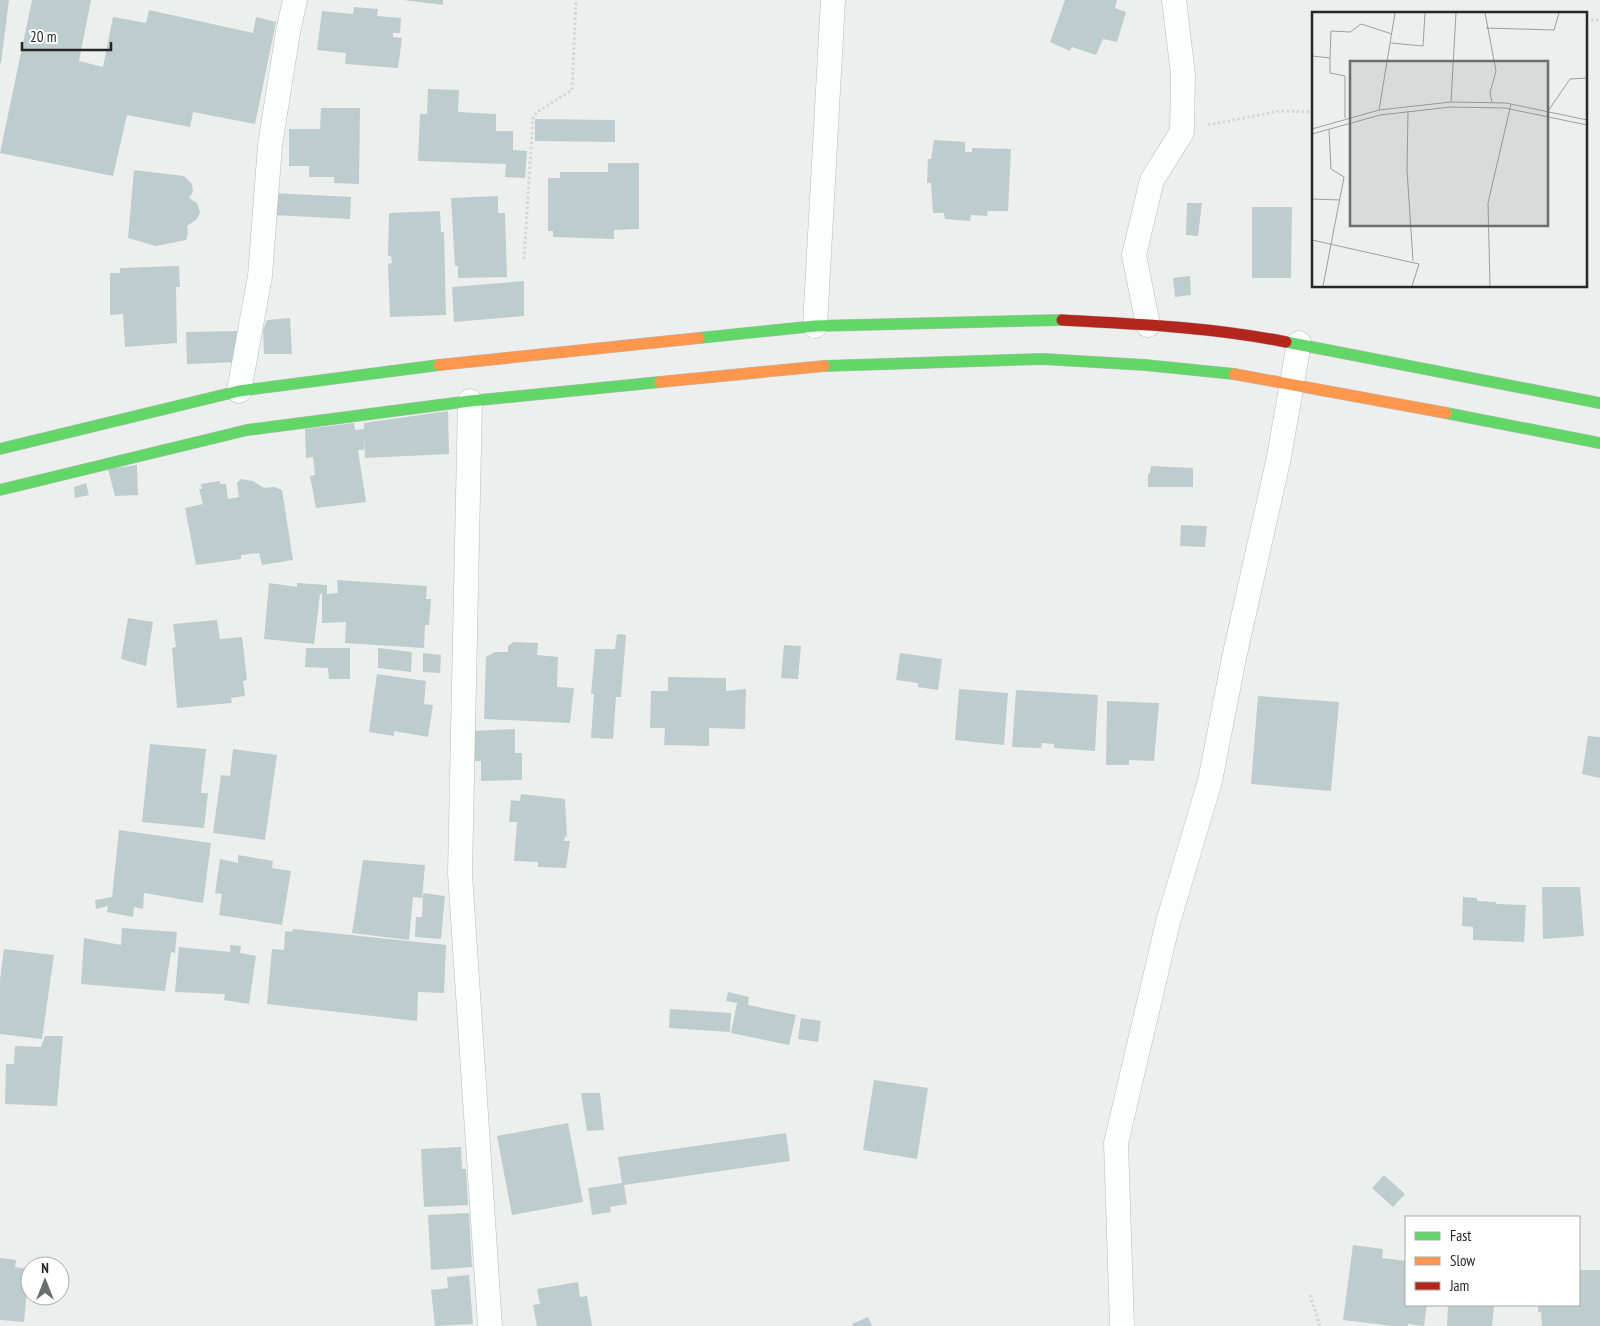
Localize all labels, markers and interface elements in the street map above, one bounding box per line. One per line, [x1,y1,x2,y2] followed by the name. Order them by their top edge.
[1312,12,1588,288] inset map
[22,20,111,52] scale bar
[30,27,56,46] text: 20 m
[1405,1216,1580,1306] legend
[1450,1226,1471,1245] text: Fast
[1450,1251,1475,1270] text: Slow
[20,1256,70,1306] north arrow
[41,1259,49,1277] text: N
[1449,1276,1469,1295] text: Jam

